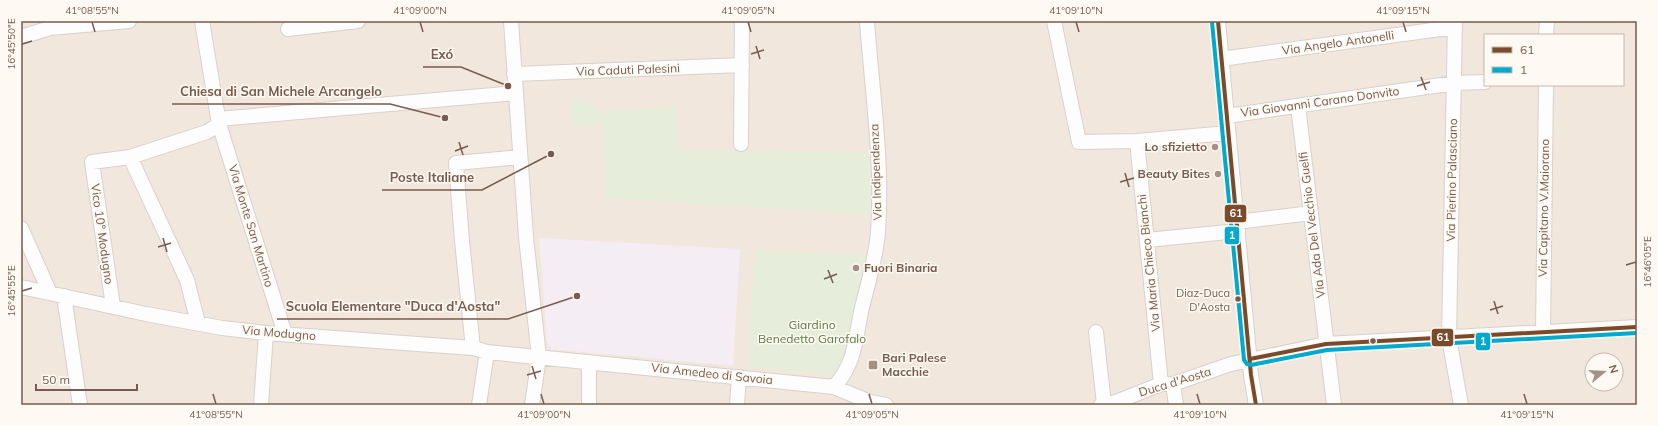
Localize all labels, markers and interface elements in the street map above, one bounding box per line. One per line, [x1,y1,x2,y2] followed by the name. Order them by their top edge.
[65,4,119,17] text: 41°08'55"N
[393,4,447,17] text: 41°09'00"N
[721,4,775,17] text: 41°09'05"N
[1049,4,1103,17] text: 41°09'10"N
[1376,4,1430,17] text: 41°09'15"N
[5,18,18,70] text: 16°45'50"E
[1281,27,1395,58] street label: Via Angelo Antonelli
[1484,34,1624,86] legend
[423,42,461,67] callout: Exó
[1520,42,1534,57] text: 61
[431,46,453,62] text: Exó
[576,60,680,79] street label: Via Caduti Palesini
[1520,62,1527,77] text: 1
[172,79,390,104] callout: Chiesa di San Michele Arcangelo
[180,83,382,99] text: Chiesa di San Michele Arcangelo
[1240,83,1400,120] street label: Via Giovanni Carano Donvito
[1443,118,1460,242] street label: Via Pierino Palasciano
[866,123,885,221] street label: Via Indipendenza
[1145,139,1207,154] place label: Lo sfizietto
[1535,139,1552,277] street label: Via Capitano V.Maiorano
[1210,142,1220,152] marker: Lo sfizietto
[1295,151,1328,299] street label: Via Ada Del Vecchio Guelfi
[226,163,277,289] street label: Via Monte San Martino
[382,165,482,190] callout: Poste Italiane
[1138,166,1210,181] place label: Beauty Bites
[390,169,474,185] text: Poste Italiane
[1213,169,1223,179] marker: Beauty Bites
[88,183,117,285] street label: Vico 10° Modugno
[1134,193,1163,333] street label: Via Maria Chieco Bianchi
[1224,204,1247,223] line badge: 61
[1229,206,1243,220] text: 61
[1224,226,1240,245] line badge: 1
[1229,228,1236,242] text: 1
[1641,236,1654,288] text: 16°46'05"E
[864,260,937,275] place label: Fuori Binaria
[851,263,861,273] marker: Fuori Binaria
[5,265,18,317] text: 16°45'55"E
[1176,286,1230,314] place label: Diaz-Duca D'Aosta
[277,294,508,319] callout: Scuola Elementare "Duca d'Aosta"
[1233,294,1243,304] marker: Diaz-Duca D'Aosta
[286,298,500,314] text: Scuola Elementare "Duca d'Aosta"
[758,317,866,346] park label: Giardino Benedetto Garofalo
[242,322,317,343] street label: Via Modugno
[1431,328,1454,347] line badge: 61
[1436,330,1450,344] text: 61
[1475,332,1491,351] line badge: 1
[1480,334,1487,348] text: 1
[1368,336,1378,346] unlabelled marker
[882,350,947,379] place label: Bari Palese Macchie
[1584,352,1624,392] north arrow
[867,359,879,371] marker: Bari Palese Macchie
[651,360,774,387] street label: Via Amedeo di Savoia
[1137,363,1213,400] street label: Duca d'Aosta
[1606,363,1621,375] text: N
[36,366,137,392] scale bar
[42,372,70,387] text: 50 m
[189,408,243,421] text: 41°08'55"N
[517,408,571,421] text: 41°09'00"N
[845,408,899,421] text: 41°09'05"N
[1173,408,1227,421] text: 41°09'10"N
[1500,408,1554,421] text: 41°09'15"N

